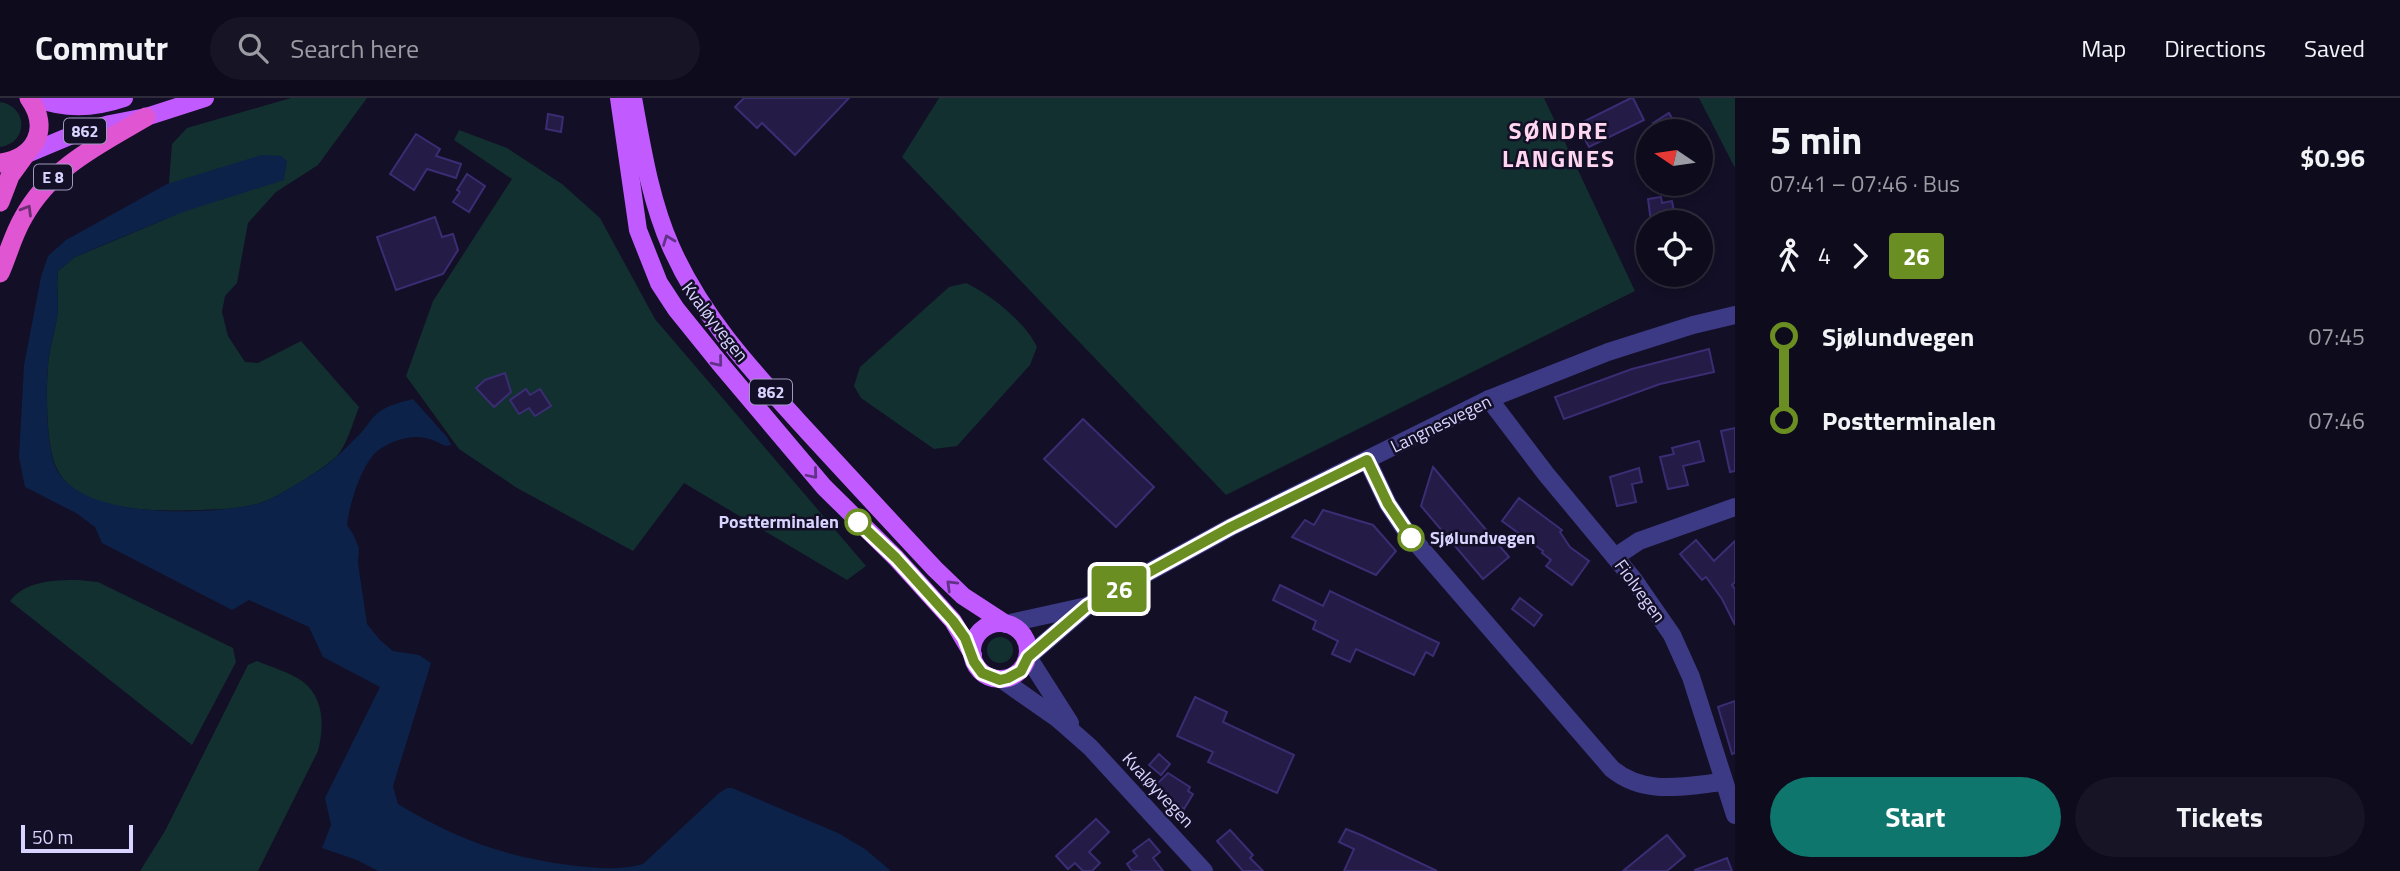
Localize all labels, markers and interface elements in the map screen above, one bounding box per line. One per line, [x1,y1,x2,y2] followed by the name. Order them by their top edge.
[210,17,700,80] search box
[35,23,168,73] text: Commutr
[234,29,272,67] icon: search
[290,29,419,68] text: Search here
[2081,30,2126,66] text: Map
[2164,30,2266,66] text: Directions
[2304,30,2365,66] text: Saved
[1770,111,1862,169] text: 5 min
[1502,112,1616,176] district label: SØNDRE LANGNES
[64,118,106,144] road number: 862
[1636,119,1713,196] north arrow
[1636,119,1713,287] map controls
[2300,138,2365,177] text: $0.96
[34,164,72,190] road number: E 8
[1770,166,1960,201] text: 07:41 – 07:46 · Bus
[19,205,32,218] one-way arrow
[1636,210,1713,287] button: locate
[663,234,677,246] one-way arrow
[1770,237,1808,275] icon: walk
[1841,237,1879,275] icon: forward
[1818,238,1831,273] text: 4
[1903,238,1930,274] text: 26
[675,276,755,367] street label: Kvaløyvegen
[1822,317,1974,356] text: Sjølundvegen
[2308,319,2365,354] text: 07:45
[710,355,723,367] one-way arrow
[750,380,792,404] road number: 862
[1386,387,1496,460] street label: Langnesvegen
[1822,401,1996,440] text: Postterminalen
[2308,403,2365,438] text: 07:46
[805,465,817,478] one-way arrow
[718,508,839,535] place label: Postterminalen
[845,509,871,535] marker: Postterminalen
[1430,524,1535,551] place label: Sjølundvegen
[1398,525,1424,551] marker: Sjølundvegen
[1608,553,1673,628] street label: Fiolvegen
[1088,566,1150,612] line badge: 26
[1106,571,1132,607] text: 26
[946,580,959,593] one-way arrow
[1116,746,1201,834] street label: Kvaløyvegen
[1770,777,2061,857] button: Start
[2075,777,2365,857] button: Tickets
[21,822,133,854] scale bar
[32,822,73,851] text: 50 m

